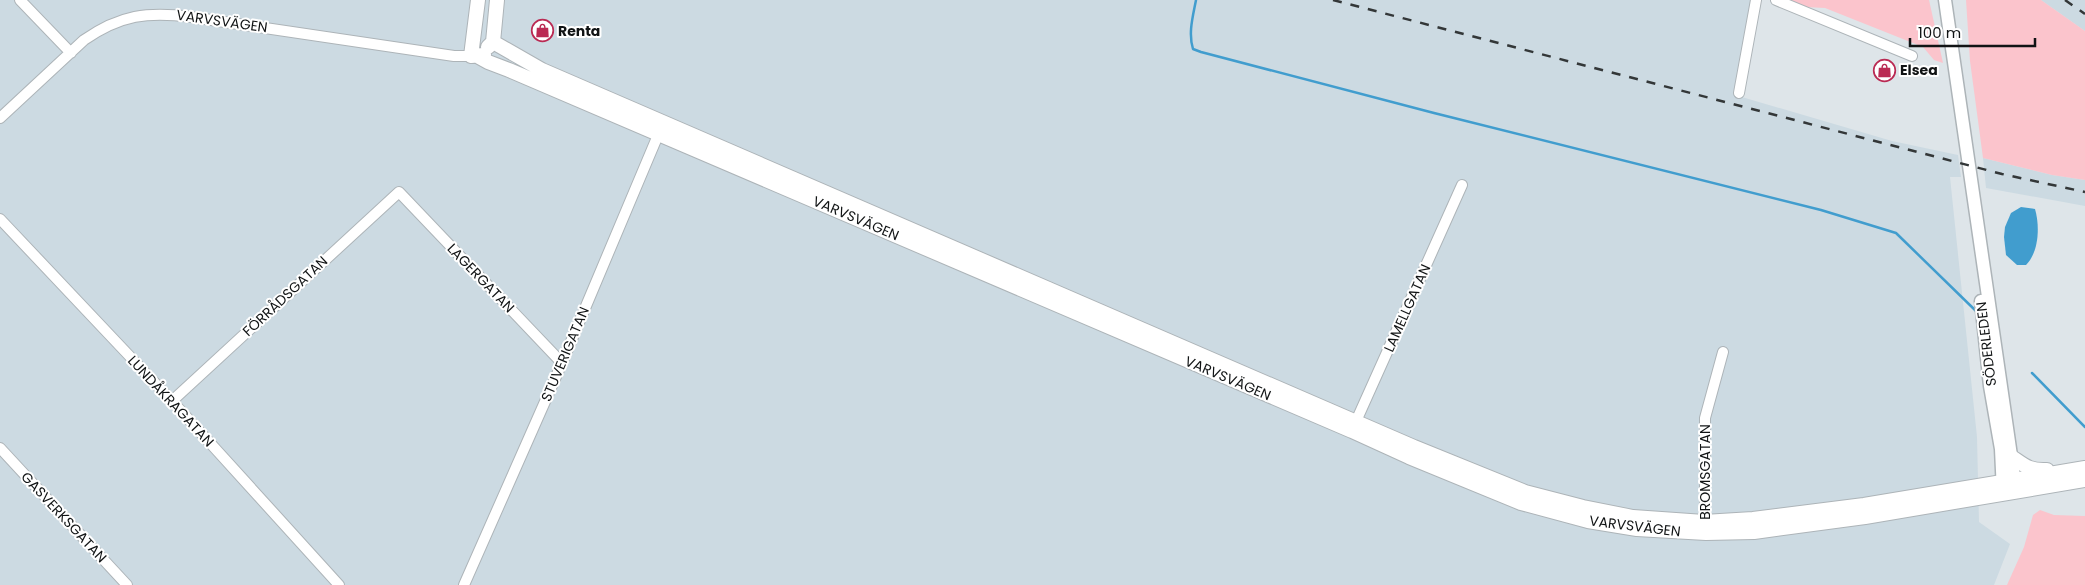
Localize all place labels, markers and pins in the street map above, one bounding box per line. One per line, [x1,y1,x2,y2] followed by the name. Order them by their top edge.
[530,19,554,43] shop icon: Renta
[558,21,600,41] place label: Renta
[1872,58,1896,82] shop icon: Elsea
[1900,60,1938,80] place label: Elsea

